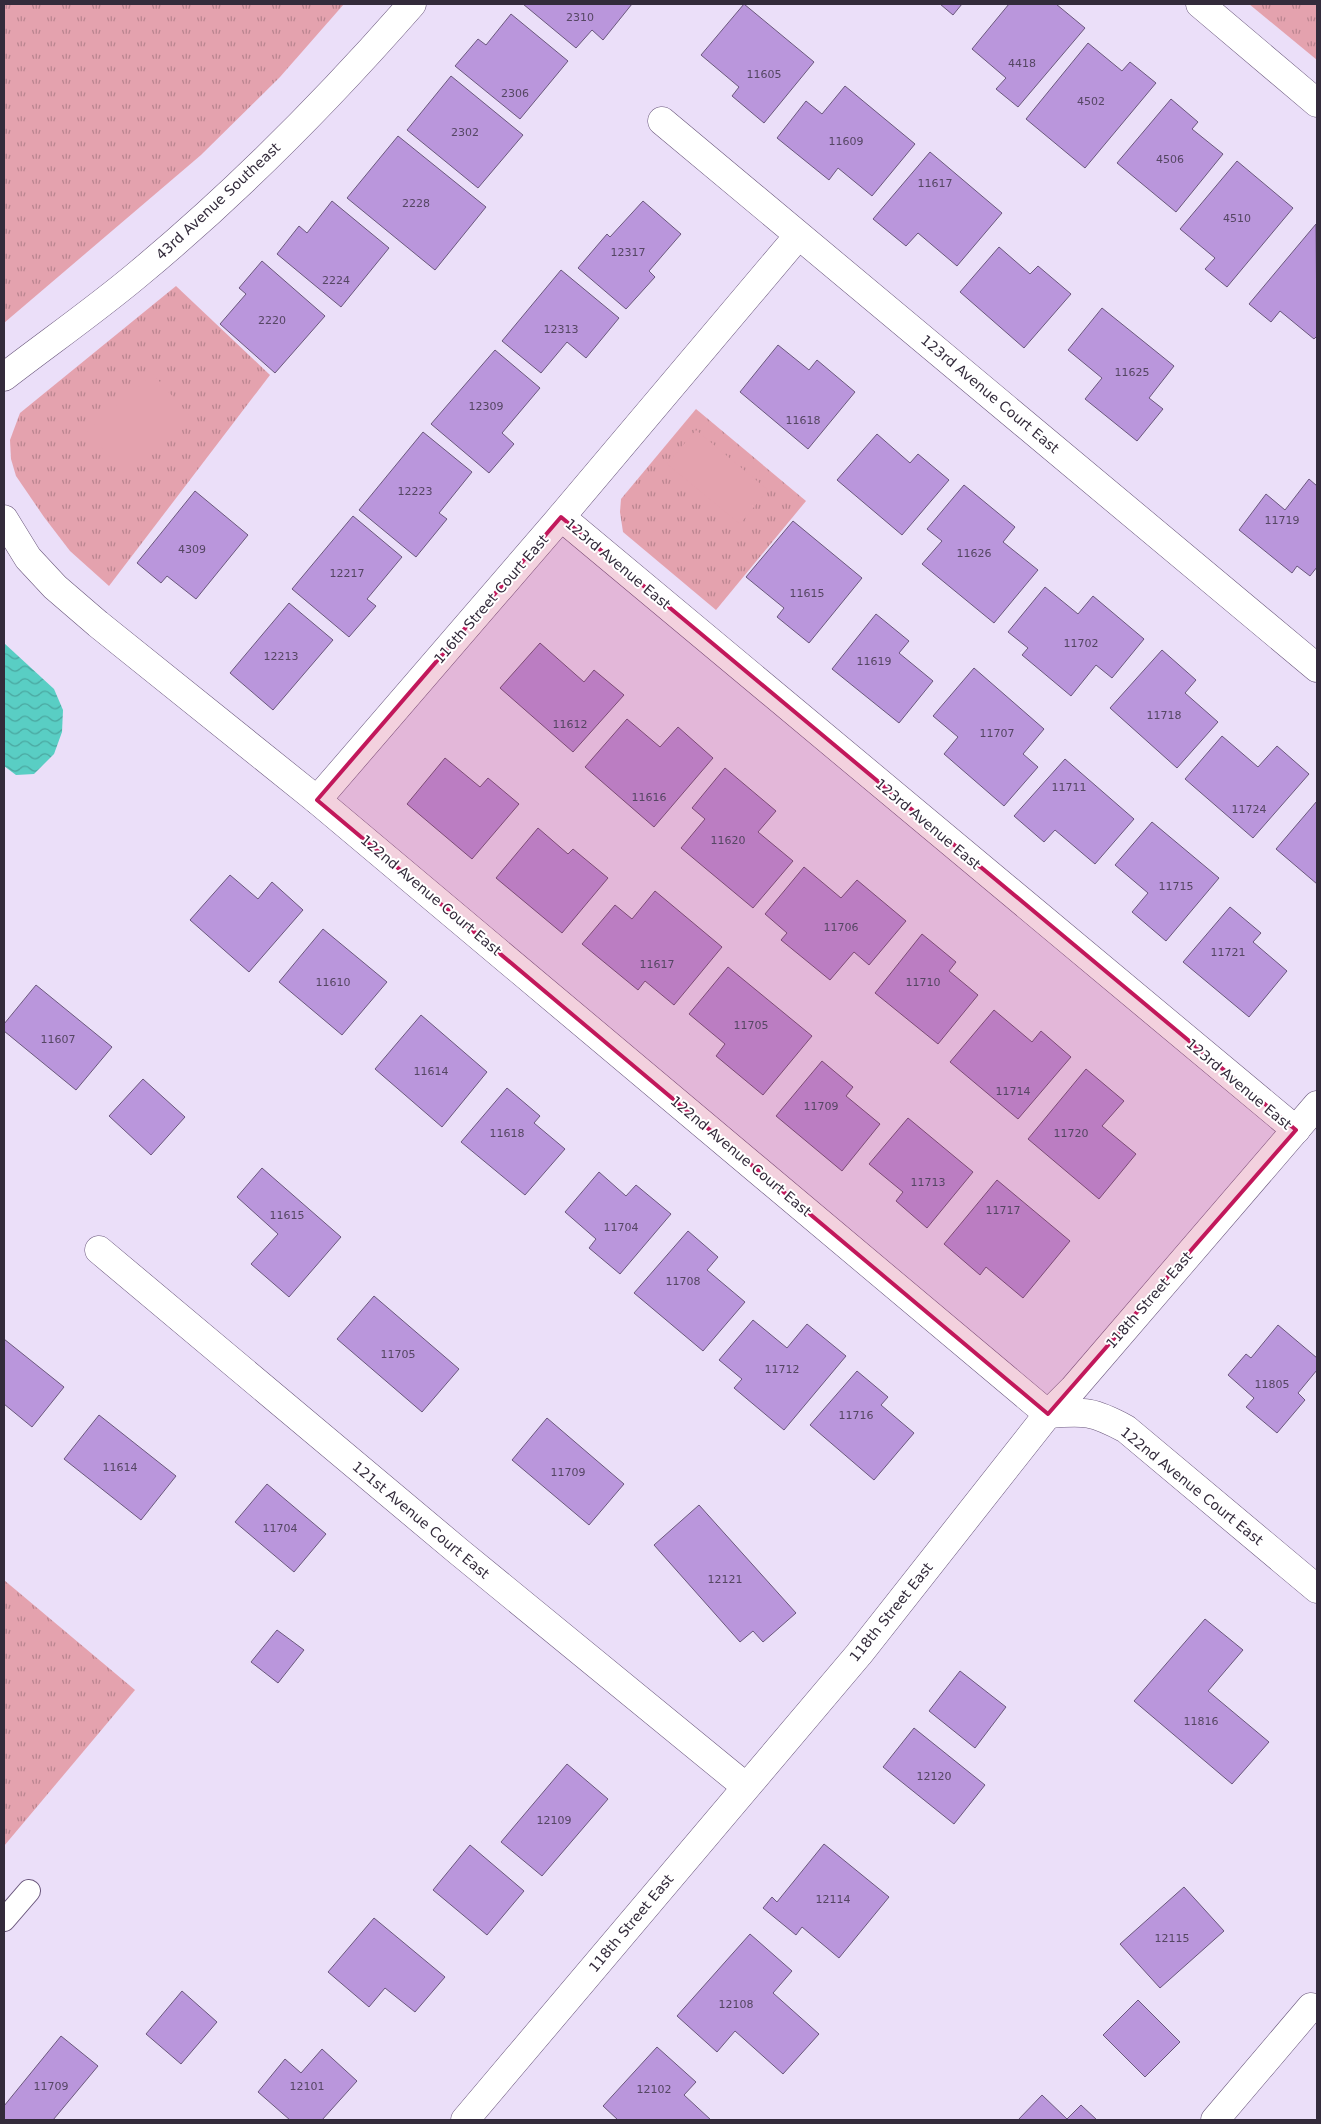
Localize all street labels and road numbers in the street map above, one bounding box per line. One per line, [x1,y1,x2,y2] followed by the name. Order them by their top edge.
[153,139,284,263] street label: 43rd Avenue Southeast
[918,332,1063,457] street label: 123rd Avenue Court East
[562,515,674,613] street label: 123rd Avenue East
[431,531,552,667] street label: 116th Street Court East
[872,775,984,873] street label: 123rd Avenue East
[357,831,505,959] street label: 122nd Avenue Court East
[1183,1035,1295,1133] street label: 123rd Avenue East
[667,1092,815,1220] street label: 122nd Avenue Court East
[1103,1248,1196,1352] street label: 118th Street East
[1118,1424,1267,1549] street label: 122nd Avenue Court East
[349,1458,493,1582] street label: 121st Avenue Court East
[846,1559,936,1665] street label: 118th Street East
[585,1870,677,1975] street label: 118th Street East

